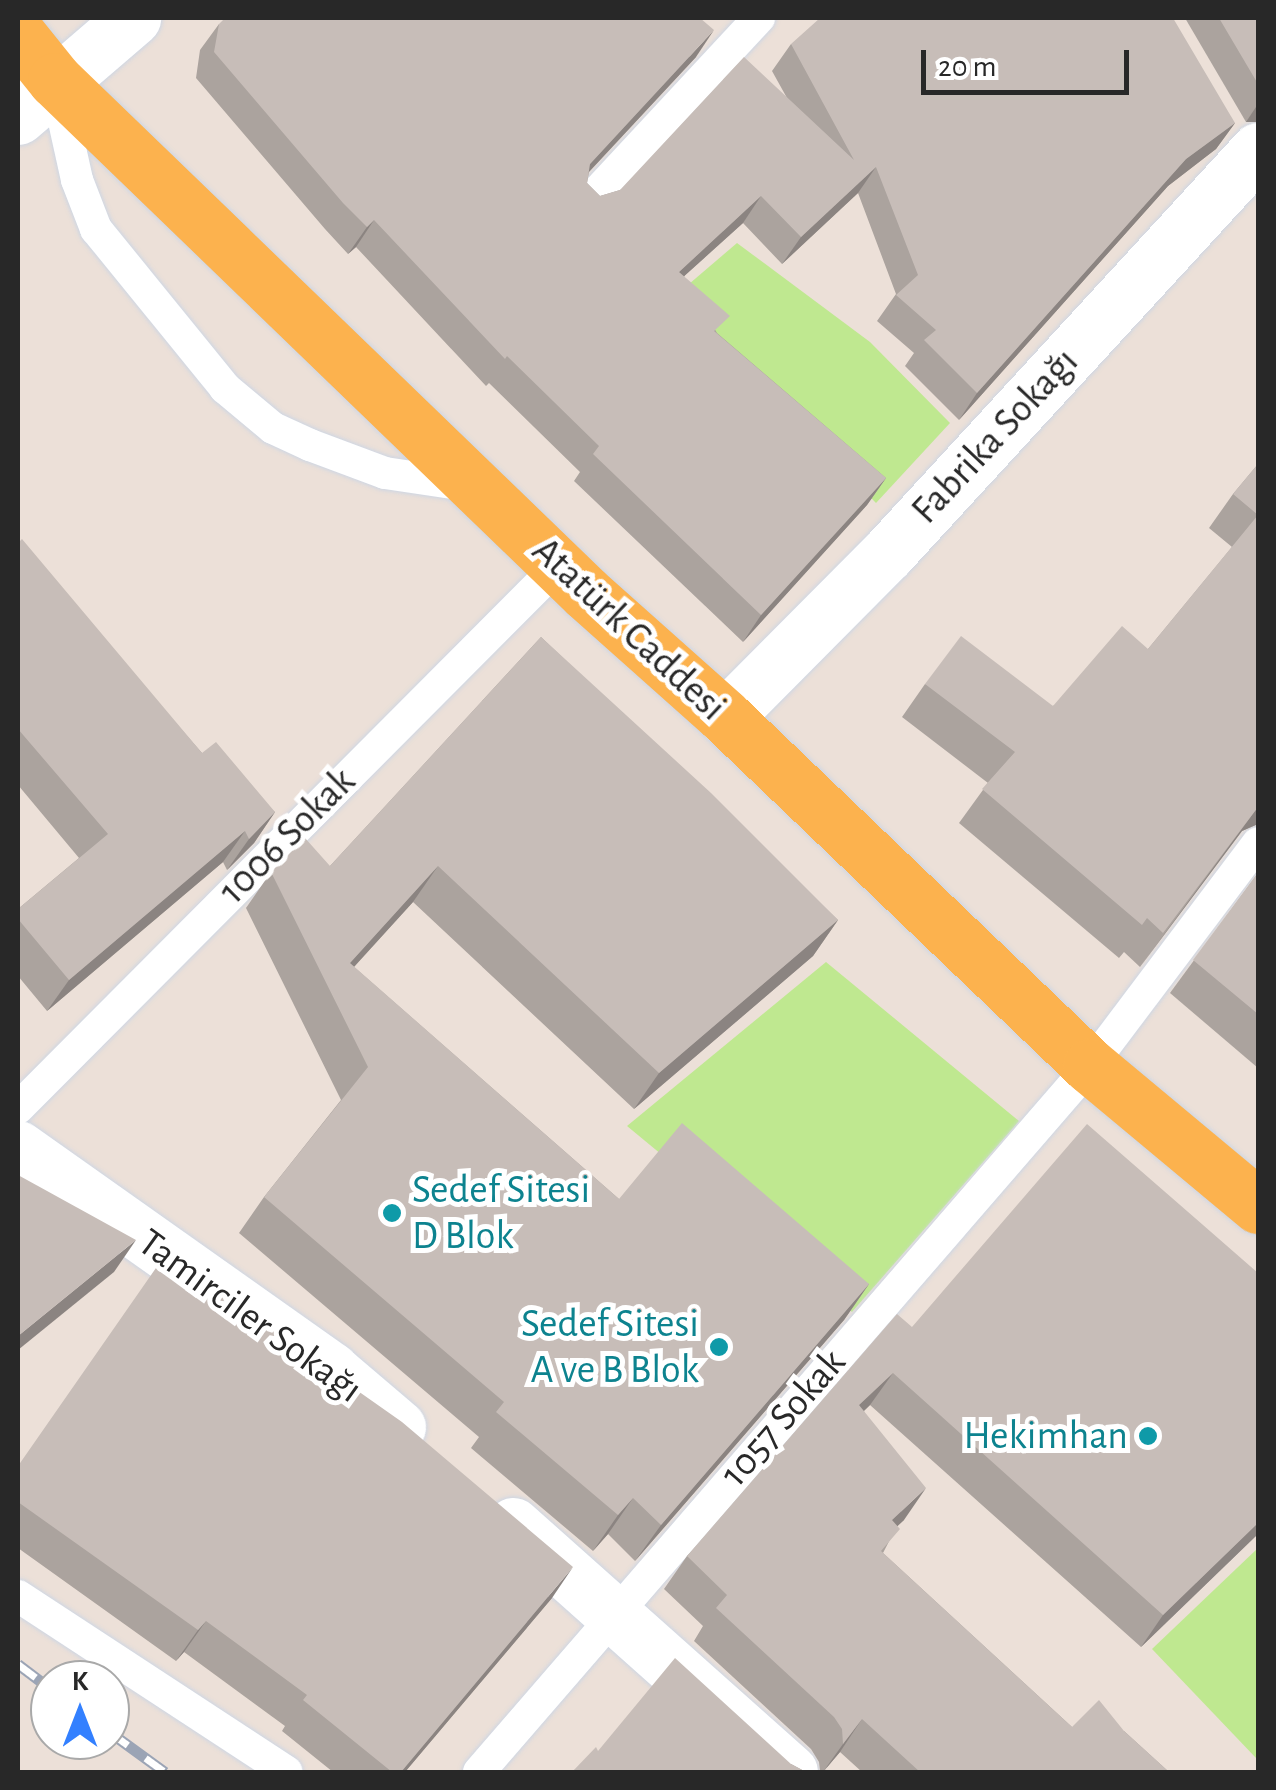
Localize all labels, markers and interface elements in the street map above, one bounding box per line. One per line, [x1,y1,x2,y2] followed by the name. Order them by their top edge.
[926,30,1134,92] scale bar
[938,52,996,82] text: 20 m
[901,338,1089,534] street label: Fabrika Sokağı
[522,527,736,731] street label: Atatürk Caddesi
[209,758,365,914] street label: 1006 Sokak
[412,1166,590,1260] place label: Sedef Sitesi D Blok
[381,1202,403,1224] marker: Sedef Sitesi D Blok
[129,1219,371,1413] street label: Tamirciler Sokağı
[521,1300,699,1394] place label: Sedef Sitesi A ve B Blok
[708,1336,730,1358] marker: Sedef Sitesi A ve B Blok
[710,1339,856,1497] street label: 1057 Sokak
[964,1412,1128,1460] place label: Hekimhan
[1137,1425,1159,1447] marker: Hekimhan
[30,1660,130,1760] north arrow
[72,1668,88,1696] text: K

